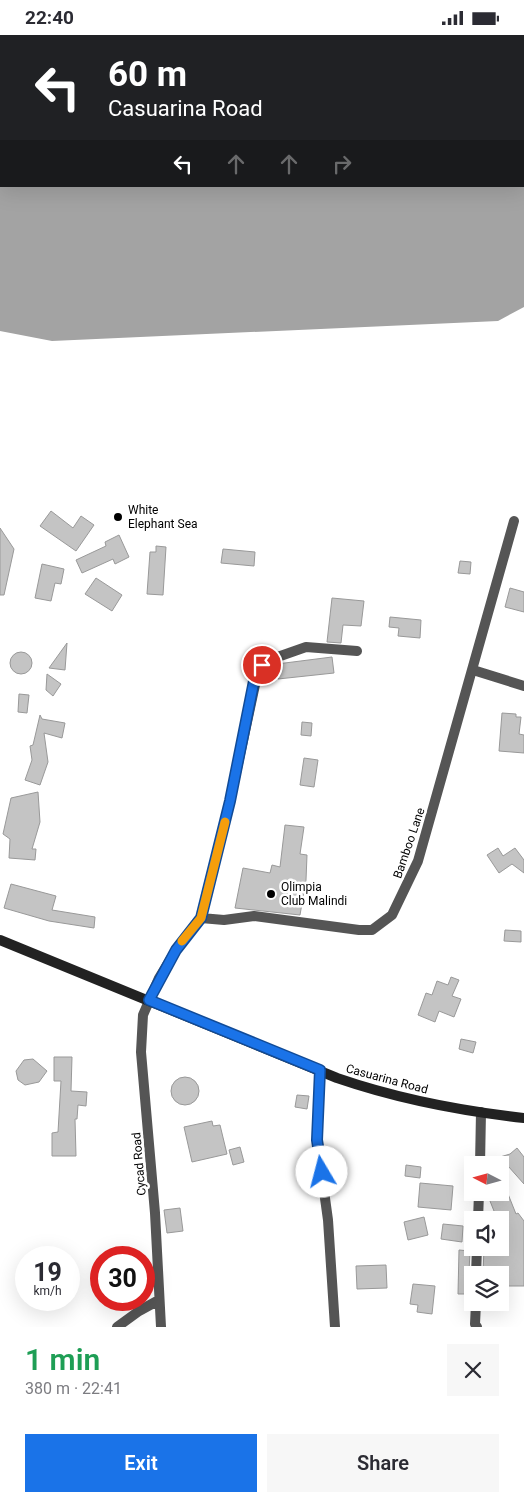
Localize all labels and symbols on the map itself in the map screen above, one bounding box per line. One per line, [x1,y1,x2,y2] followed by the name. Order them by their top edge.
[128,503,198,531] place label: White Elephant Sea
[112,511,124,523] marker: White Elephant Sea
[241,644,283,686] pin
[390,806,428,880] street label: Bamboo Lane
[281,880,347,908] place label: Olimpia Club Malindi
[265,888,277,900] marker: Olimpia Club Malindi
[344,1061,430,1097] street label: Casuarina Road
[129,1132,149,1196] street label: Cycad Road
[295,1145,347,1197] position arrow
[464,1156,509,1201] north arrow
[90,1246,155,1311] speed limit sign: 30

